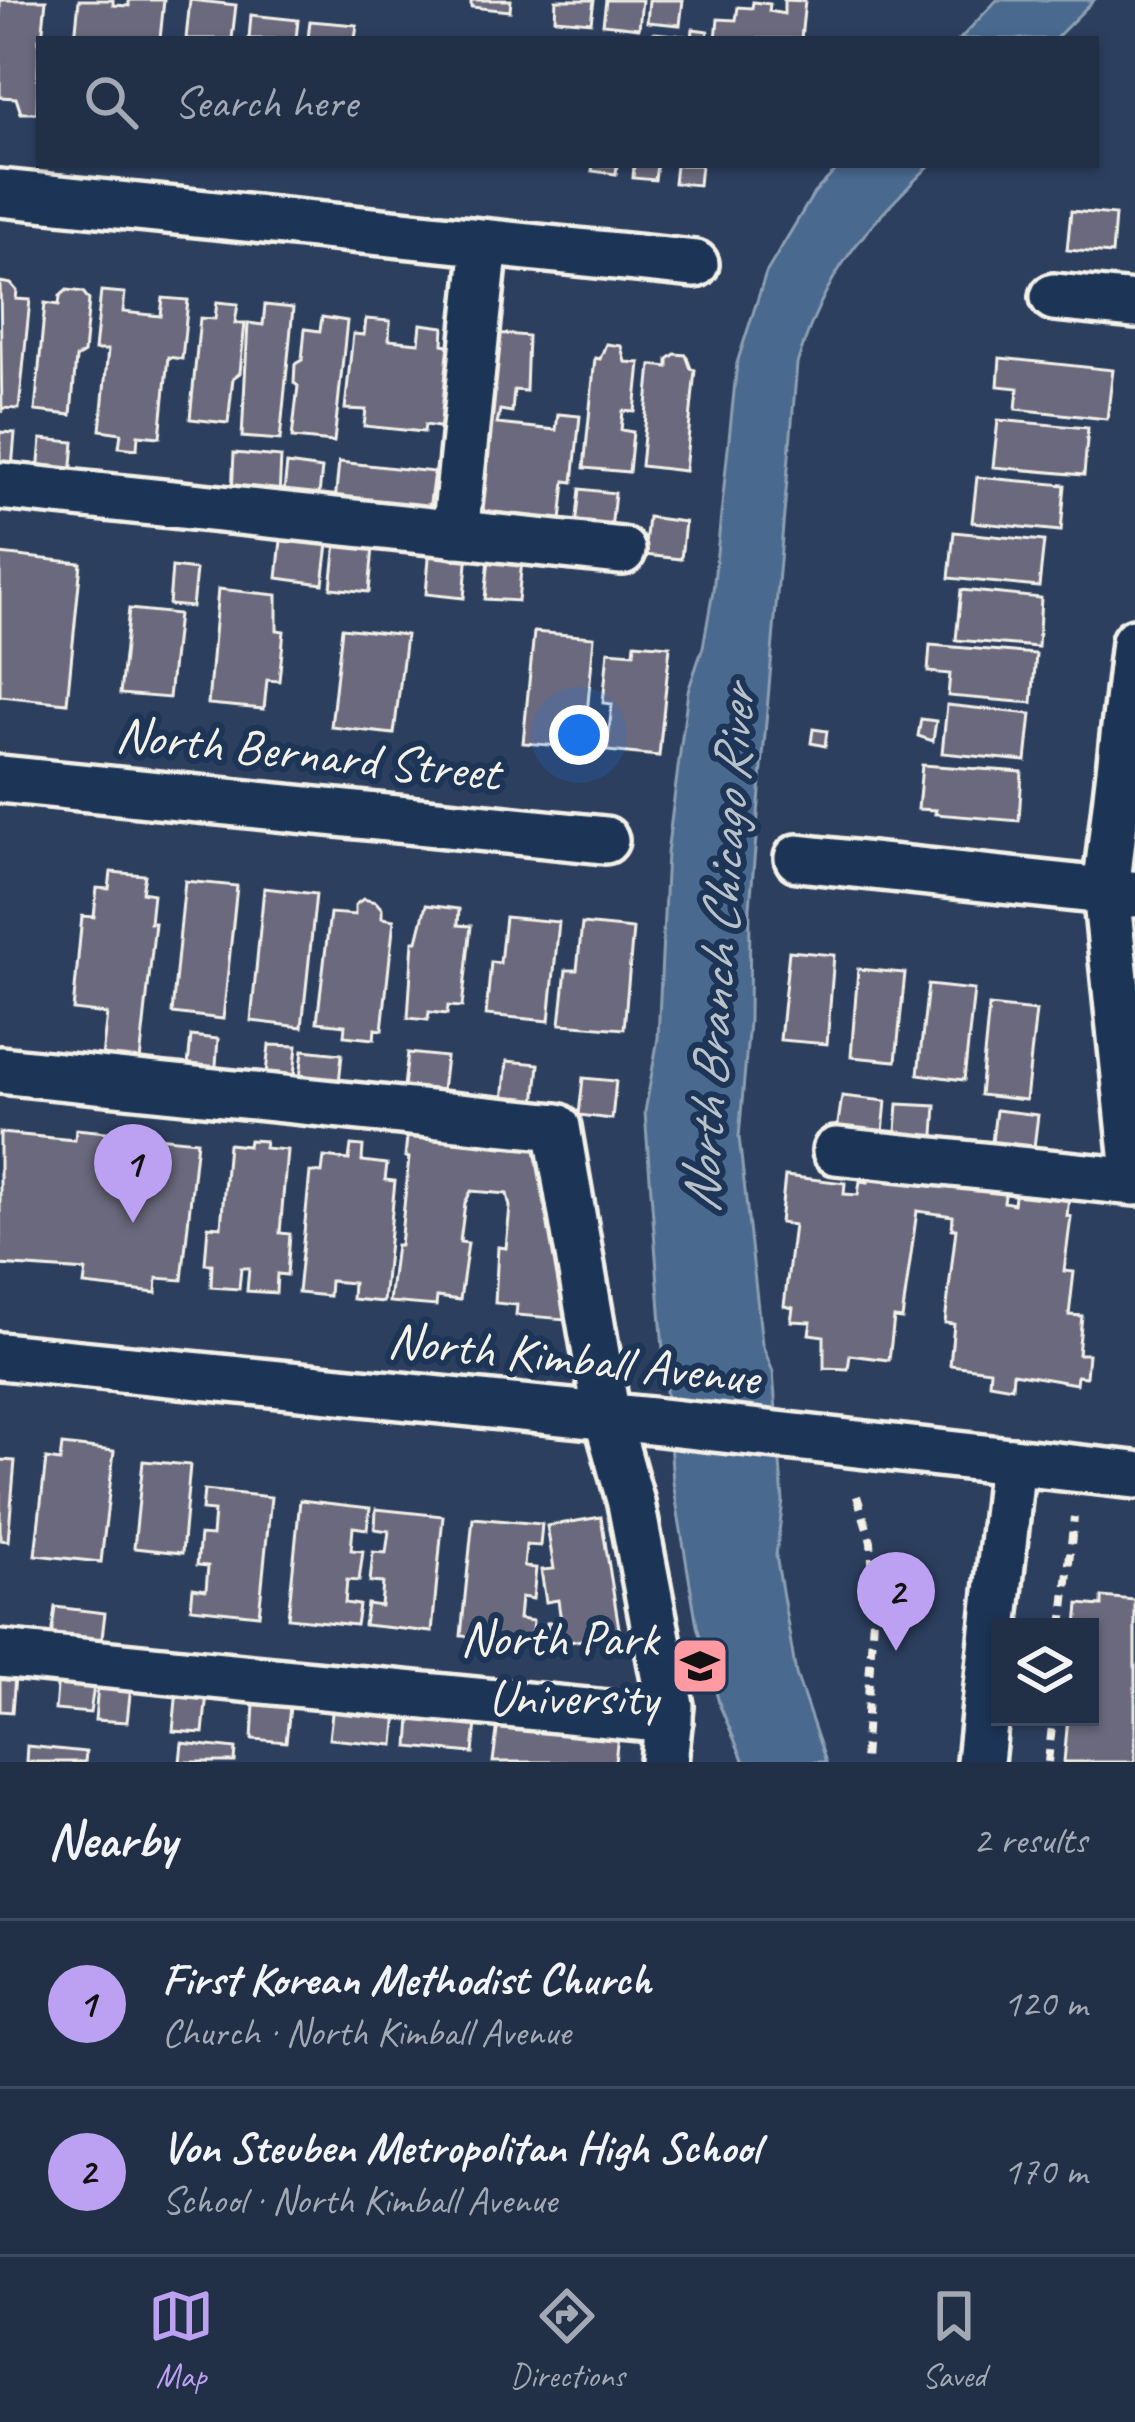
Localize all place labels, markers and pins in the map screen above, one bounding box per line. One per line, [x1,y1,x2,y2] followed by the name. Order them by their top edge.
[94,1124,172,1223] pin: 1
[857,1552,935,1651] pin: 2
[460,1606,663,1729] place label: North Park University
[669,1635,731,1697] school or university icon: North Park University

